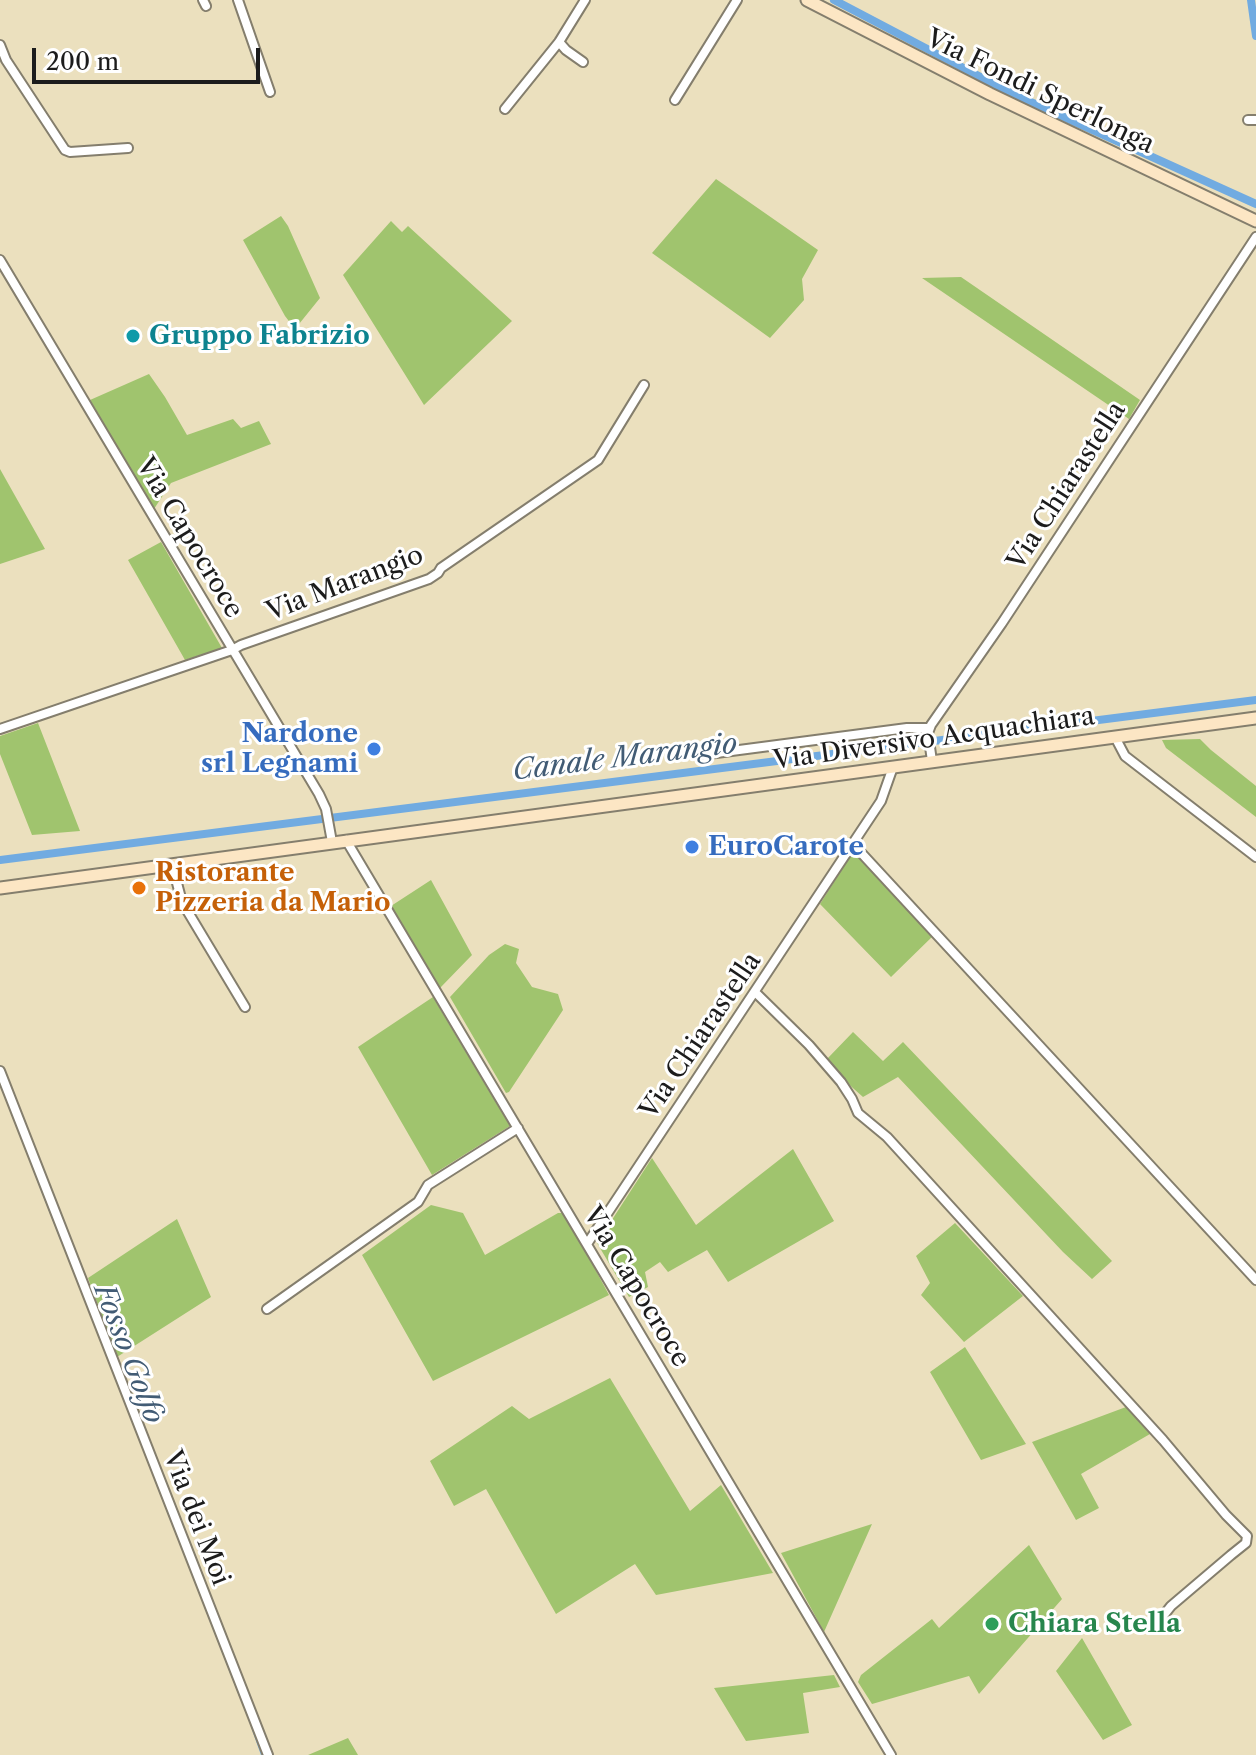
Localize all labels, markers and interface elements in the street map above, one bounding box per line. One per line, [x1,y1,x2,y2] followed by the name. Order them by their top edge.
[921,23,1159,161] street label: Via Fondi Sperlonga
[36,32,264,82] scale bar
[46,47,119,76] text: 200 m
[149,320,370,352] place label: Gruppo Fabrizio
[124,327,142,345] marker: Gruppo Fabrizio
[1001,396,1133,576] street label: Via Chiarastella
[129,452,249,624] street label: Via Capocroce
[262,540,428,628] street label: Via Marangio
[771,701,1097,777] street label: Via Diversivo Acquachiara
[201,718,358,780] place label: Nardone srl Legnami
[511,728,739,788] water label: Canale Marangio
[365,740,383,758] marker: Nardone srl Legnami
[708,831,864,863] place label: EuroCarote
[683,838,701,856] marker: EuroCarote
[155,857,390,918] place label: Ristorante Pizzeria da Mario
[130,879,148,897] marker: Ristorante Pizzeria da Mario
[634,947,768,1125] street label: Via Chiarastella
[576,1201,696,1373] street label: Via Capocroce
[86,1279,170,1429] water label: Fosso Golfo
[156,1446,236,1590] street label: Via dei Moi
[1008,1608,1181,1640] place label: Chiara Stella
[983,1615,1001,1633] marker: Chiara Stella

